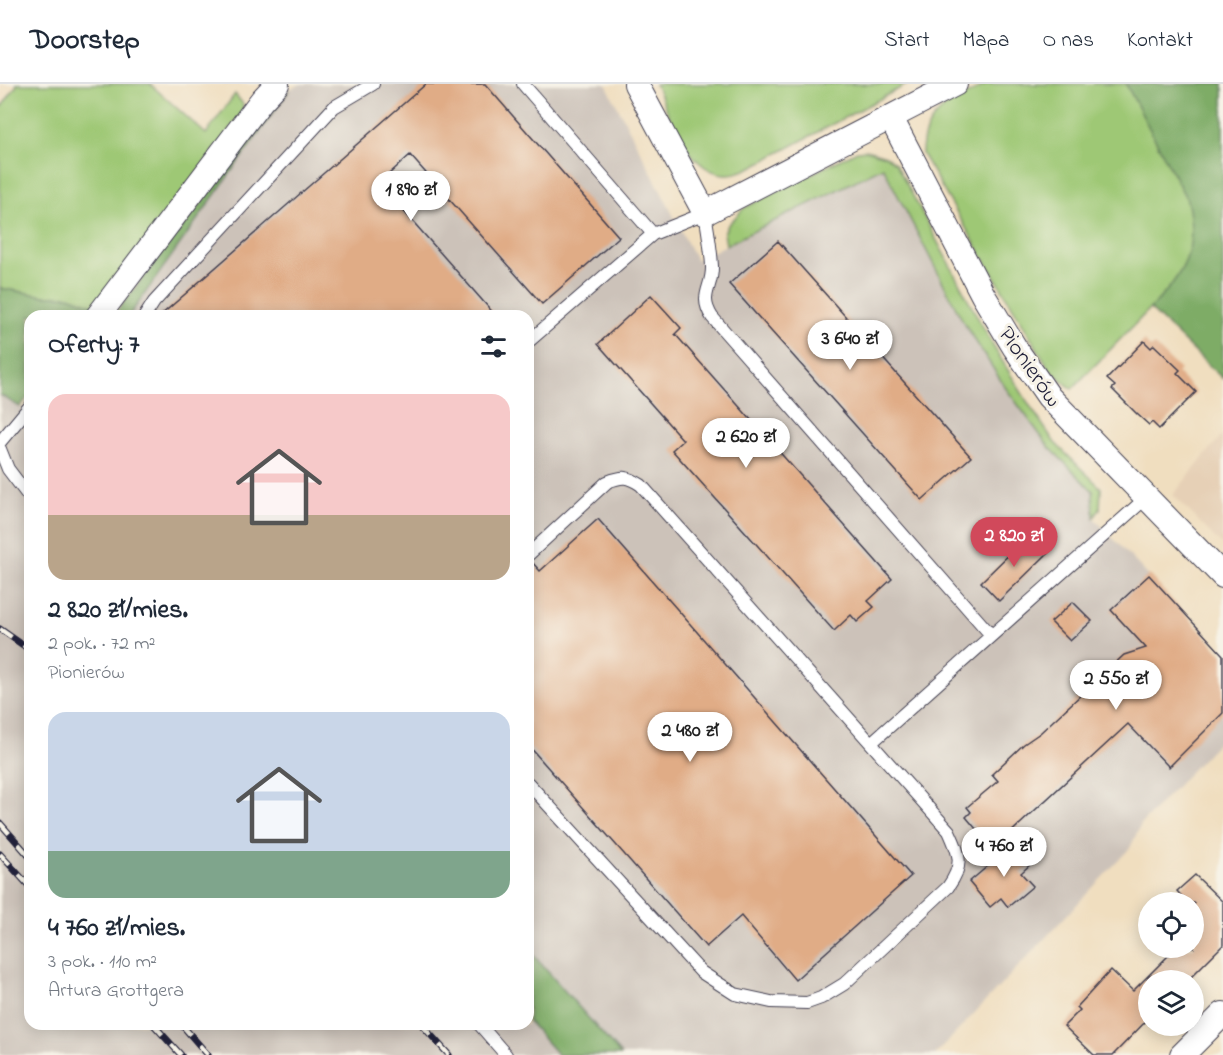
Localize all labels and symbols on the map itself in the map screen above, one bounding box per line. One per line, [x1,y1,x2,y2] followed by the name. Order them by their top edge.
[349,171,473,222] pin: 1 890 zł
[788,320,912,371] pin: 3 640 zł
[988,320,1070,415] street label: Pionierów
[684,418,808,469] pin: 2 620 zł
[952,517,1076,568] pin: 2 820 zł
[1054,660,1178,711] pin: 2 550 zł
[628,712,752,763] pin: 2 480 zł
[942,827,1066,878] pin: 4 760 zł

